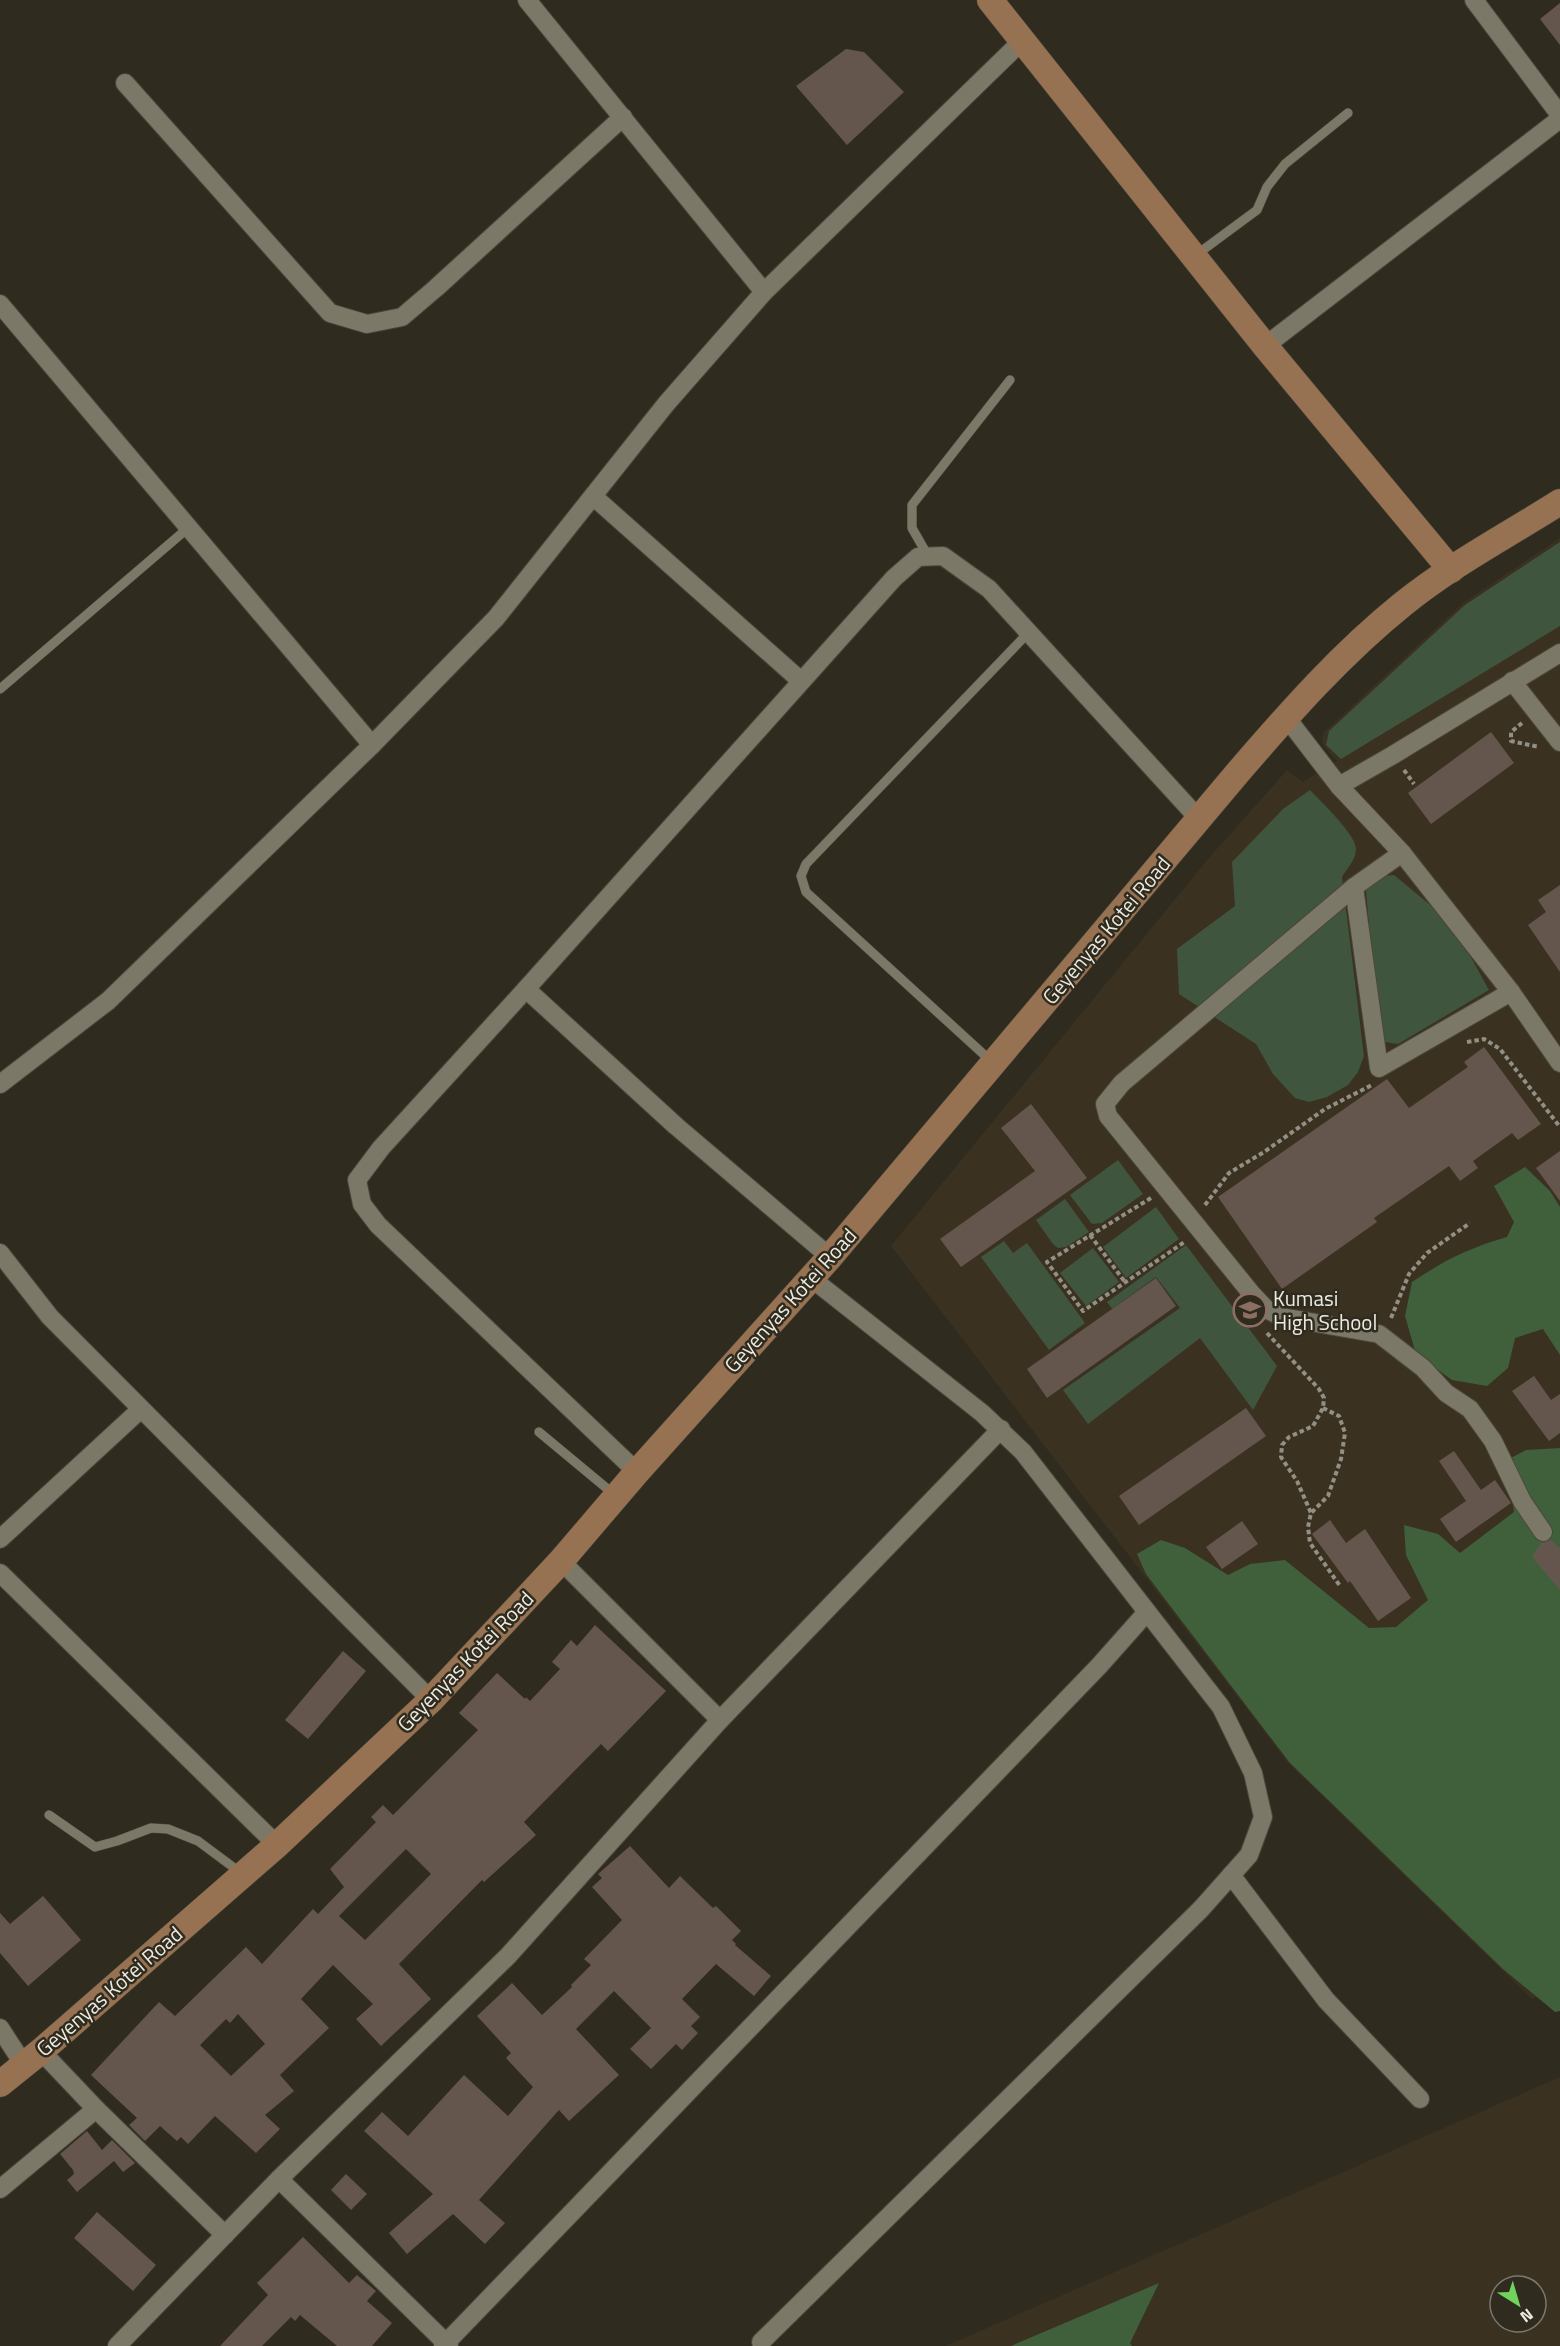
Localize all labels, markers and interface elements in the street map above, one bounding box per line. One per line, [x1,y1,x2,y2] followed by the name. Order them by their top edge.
[1034,849,1178,1011] street label: Geyenyas Kotei Road
[716,1220,864,1380] street label: Geyenyas Kotei Road
[1273,1282,1377,1338] place label: Kumasi High School
[1232,1292,1268,1328] school or university icon: Kumasi High School
[389,1583,541,1739] street label: Geyenyas Kotei Road
[29,1918,189,2064] street label: Geyenyas Kotei Road
[1488,2274,1548,2334] north arrow
[1515,2303,1539,2329] text: N

